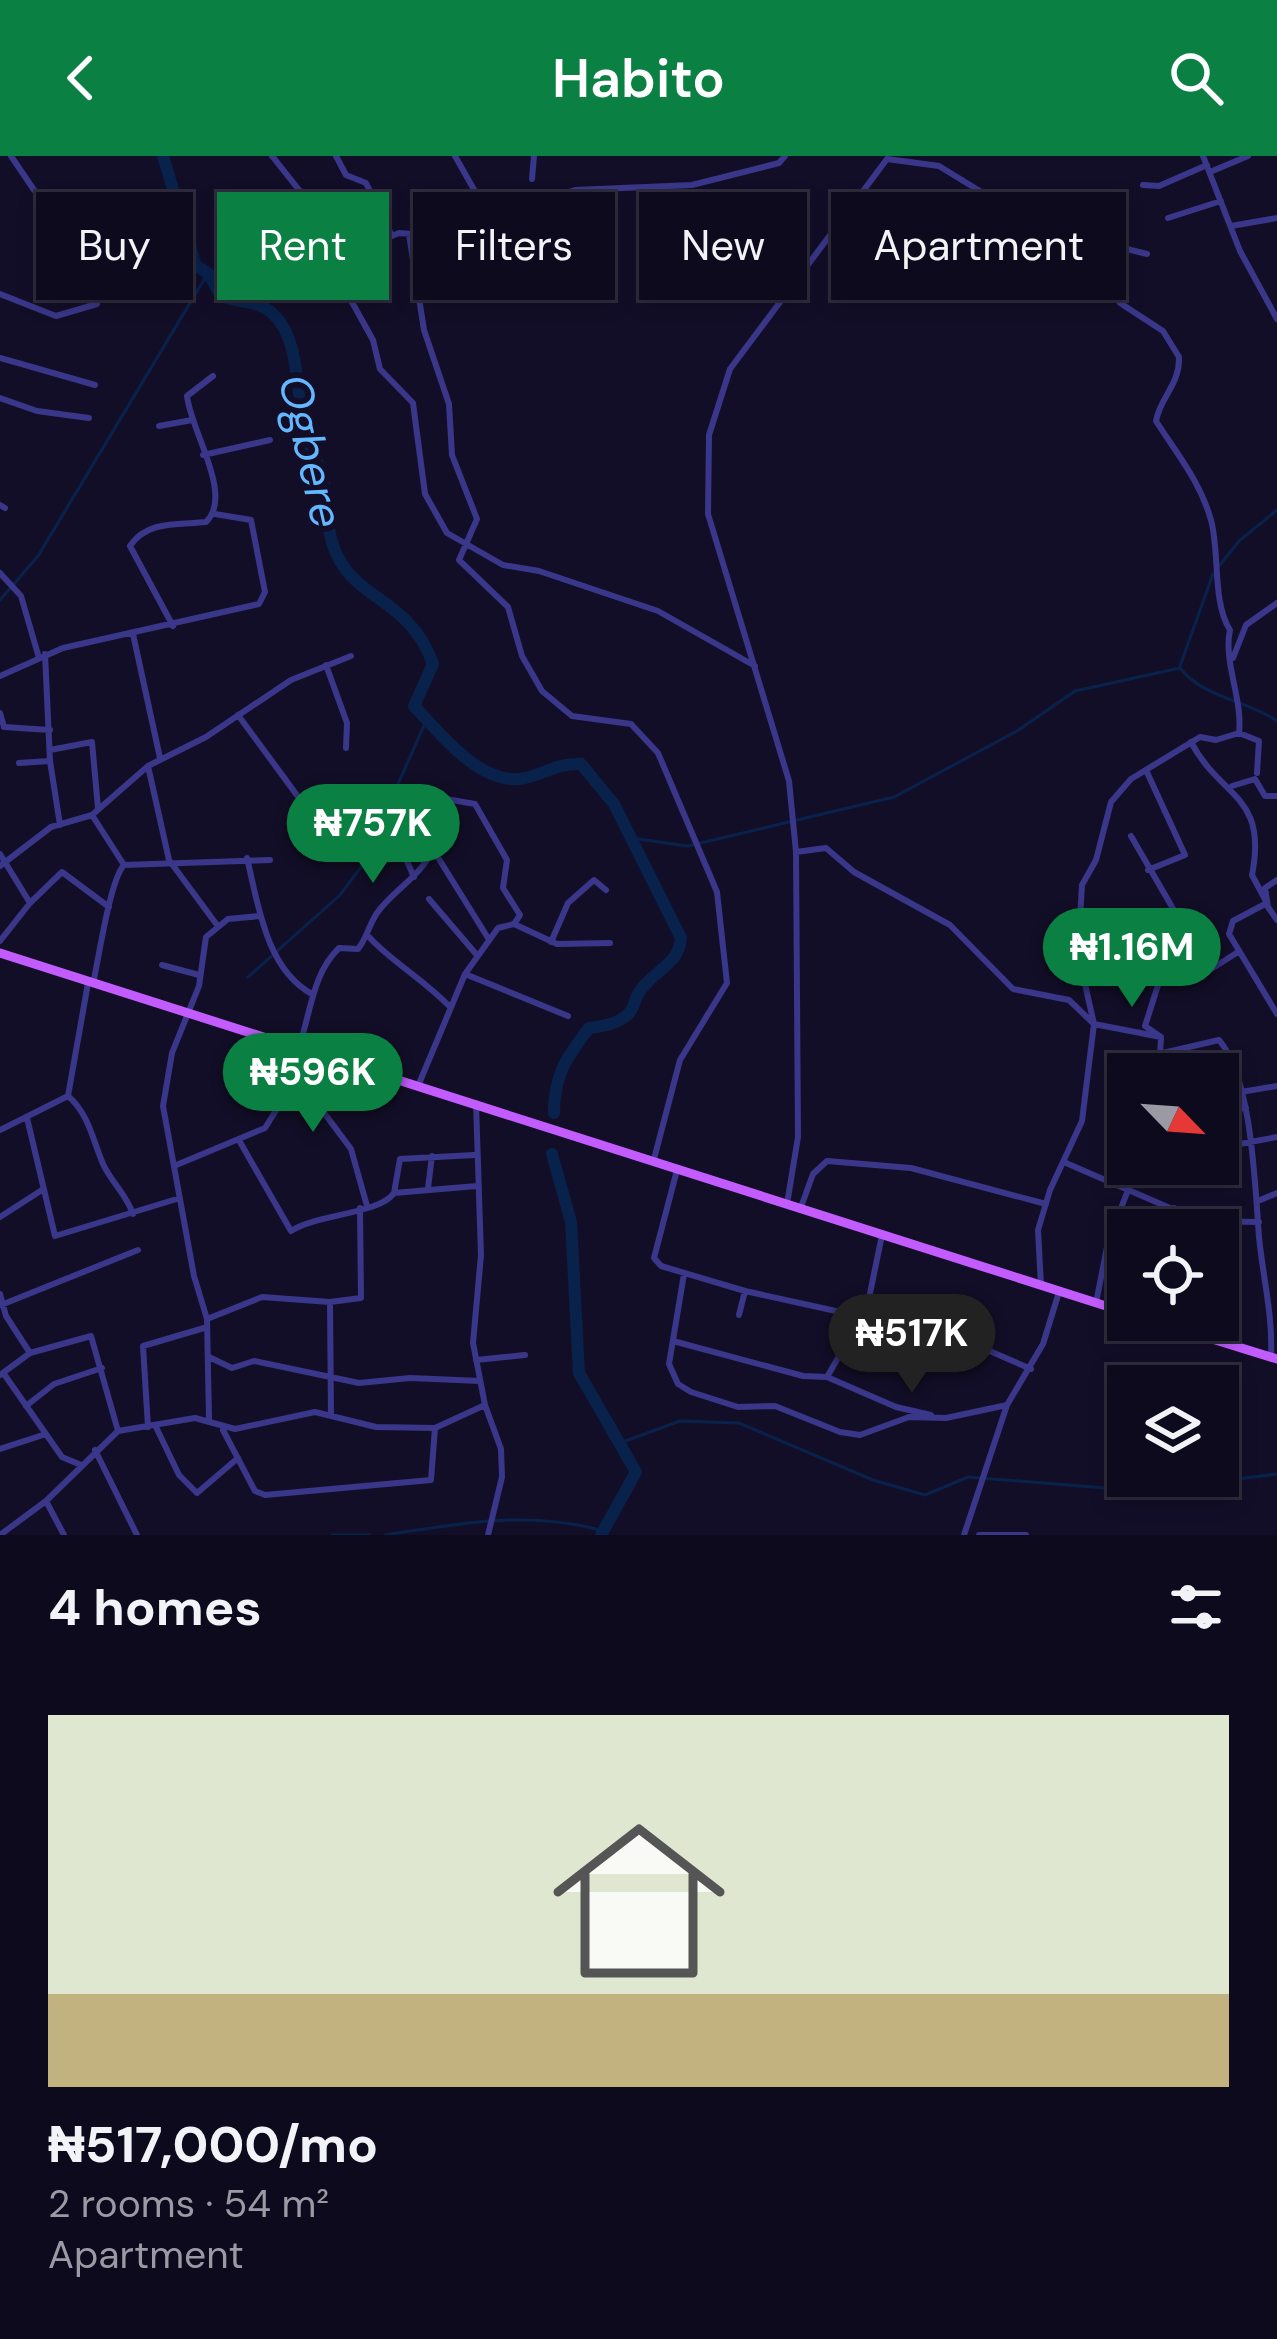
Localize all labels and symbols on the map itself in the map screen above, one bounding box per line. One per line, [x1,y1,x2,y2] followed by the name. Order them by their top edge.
[265,369,357,533] water label: Ogbere
[289,784,457,886] pin: ₦757K
[1034,908,1230,1010] pin: ₦1.16M
[229,1033,397,1135] pin: ₦596K
[1107,1053,1239,1185] north arrow
[828,1294,996,1396] pin: ₦517K

